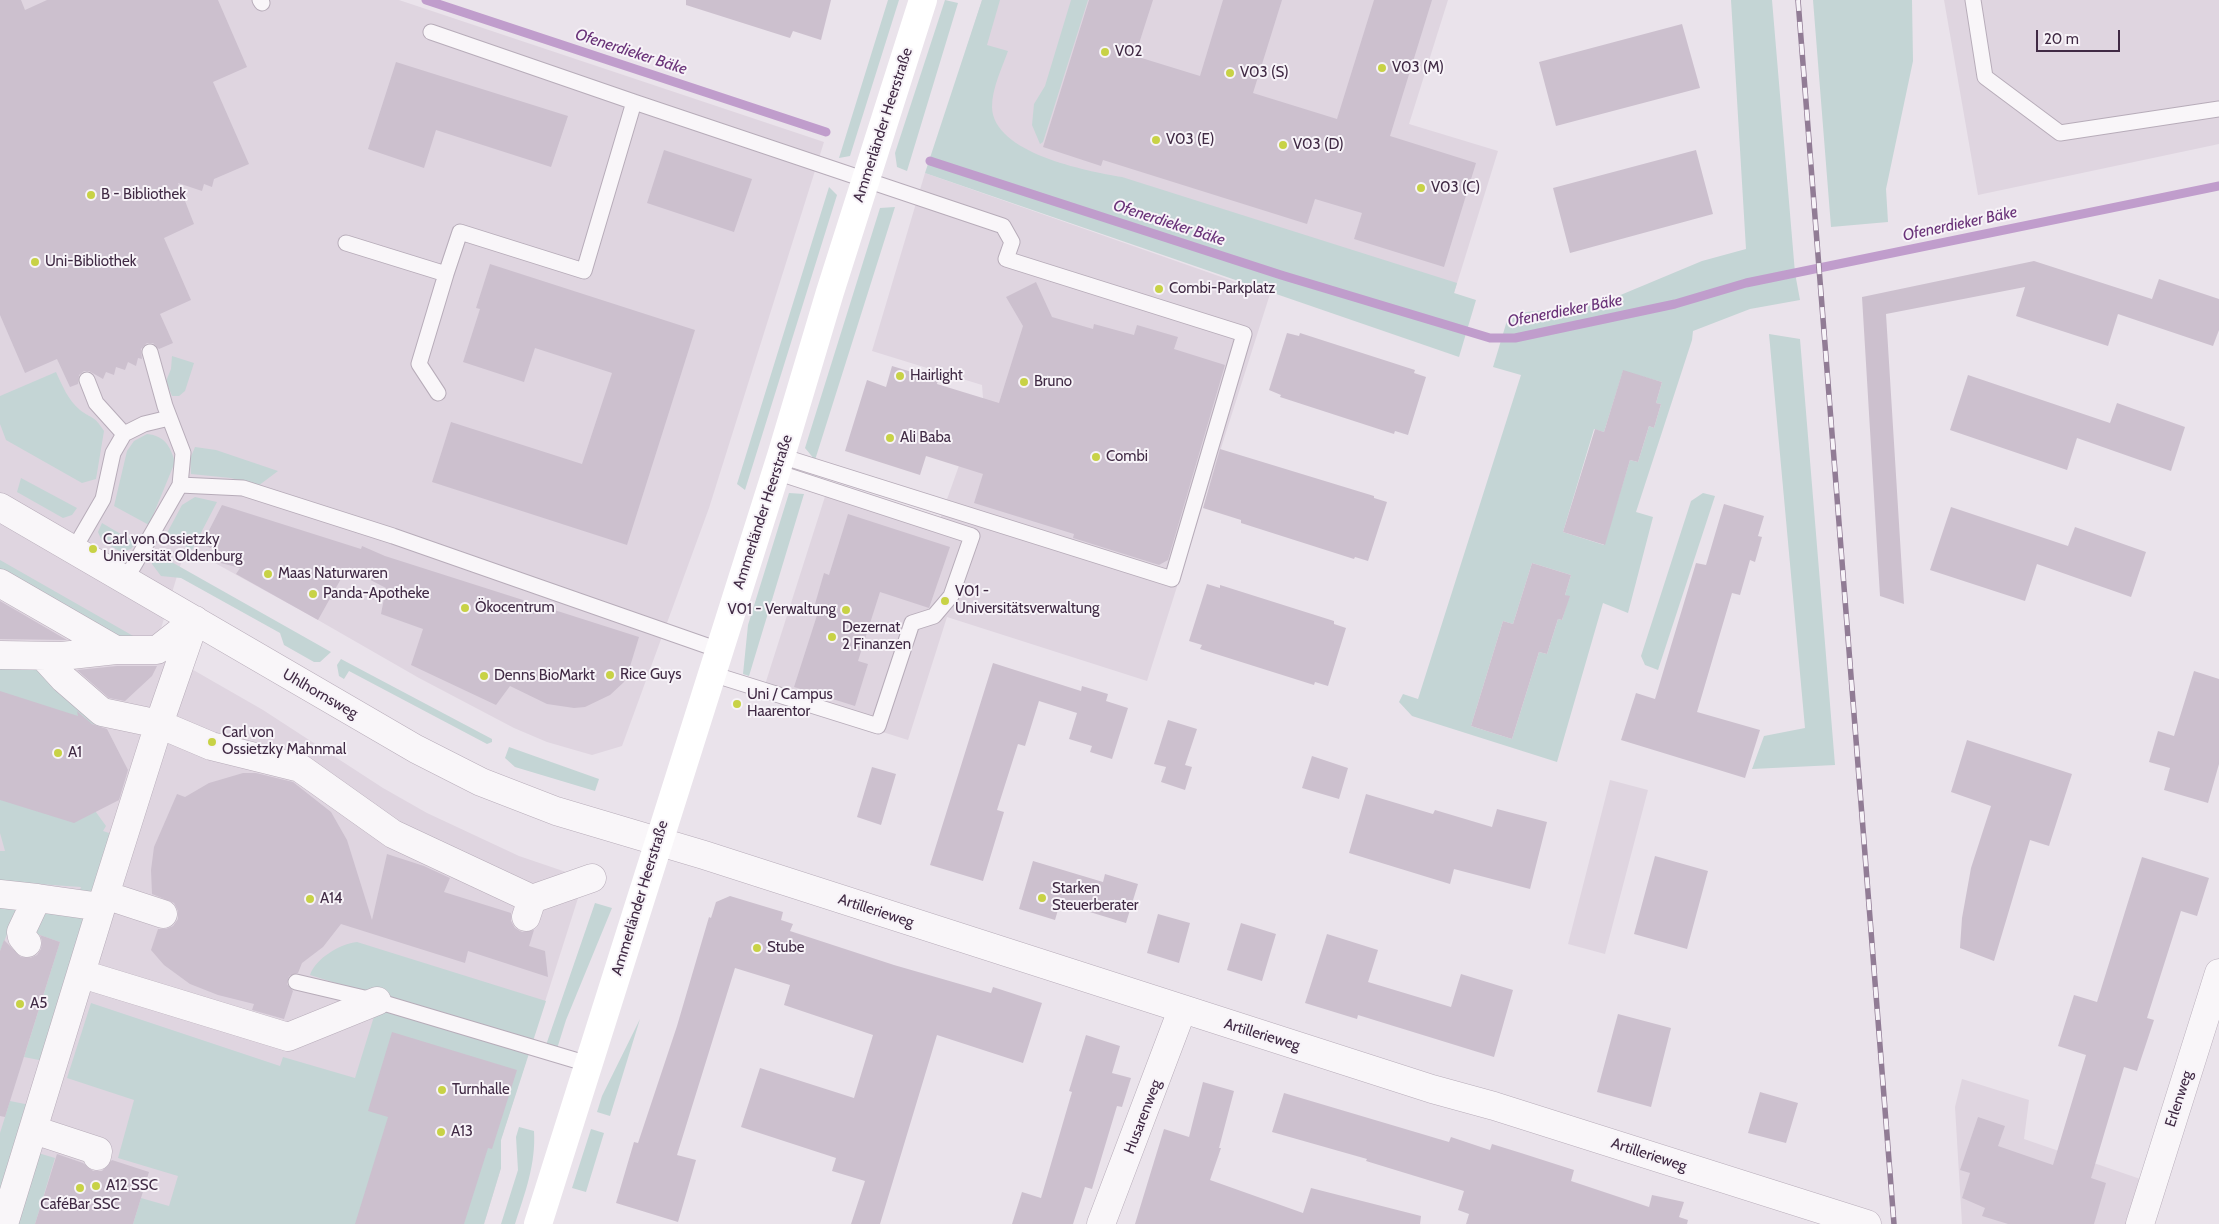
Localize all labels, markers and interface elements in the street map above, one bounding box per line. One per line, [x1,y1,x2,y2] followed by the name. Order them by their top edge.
[2039,20,2123,52] scale bar
[573,25,689,79] water label: Ofenerdieker Bäke
[2044,30,2079,48] text: 20 m
[1115,43,1142,61] place label: V02
[850,46,916,204] street label: Ammerländer Heerstraße
[1099,46,1111,58] marker: V02
[1392,59,1444,77] place label: V03 (M)
[1376,62,1388,74] marker: V03 (M)
[1240,64,1289,82] place label: V03 (S)
[1224,67,1236,79] marker: V03 (S)
[1166,131,1214,149] place label: V03 (E)
[1150,134,1162,146] marker: V03 (E)
[1293,136,1344,154] place label: V03 (D)
[1277,139,1289,151] marker: V03 (D)
[1431,179,1480,197] place label: V03 (C)
[1415,182,1427,194] marker: V03 (C)
[101,186,186,204] place label: B - Bibliothek
[85,189,97,201] marker: B - Bibliothek
[1111,196,1227,250] water label: Ofenerdieker Bäke
[1901,203,2019,245] water label: Ofenerdieker Bäke
[45,253,136,271] place label: Uni-Bibliothek
[29,256,41,268] marker: Uni-Bibliothek
[1169,280,1275,298] place label: Combi-Parkplatz
[1153,283,1165,295] marker: Combi-Parkplatz
[1506,290,1624,332] water label: Ofenerdieker Bäke
[910,367,963,385] place label: Hairlight
[894,370,906,382] marker: Hairlight
[1034,373,1072,391] place label: Bruno
[1018,376,1030,388] marker: Bruno
[900,429,951,447] place label: Ali Baba
[884,432,896,444] marker: Ali Baba
[730,433,796,591] street label: Ammerländer Heerstraße
[1106,448,1148,466] place label: Combi
[1090,451,1102,463] marker: Combi
[103,531,242,566] place label: Carl von Ossietzky Universität Oldenburg
[87,543,99,555] marker: Carl von Ossietzky Universität Oldenburg
[278,565,388,583] place label: Maas Naturwaren
[262,568,274,580] marker: Maas Naturwaren
[955,583,1100,618] place label: V01 - Universitätsverwaltung
[323,585,430,603] place label: Panda-Apotheke
[307,588,319,600] marker: Panda-Apotheke
[939,595,951,607] marker: V01 - Universitätsverwaltung
[475,599,555,617] place label: Ökocentrum
[728,601,836,619] place label: V01 - Verwaltung
[459,602,471,614] marker: Ökocentrum
[840,604,852,616] marker: V01 - Verwaltung
[842,619,911,654] place label: Dezernat 2 Finanzen
[826,631,838,643] marker: Dezernat 2 Finanzen
[279,665,361,723] street label: Uhlhornsweg
[620,666,681,684] place label: Rice Guys
[494,667,595,685] place label: Denns BioMarkt
[604,669,616,681] marker: Rice Guys
[478,670,490,682] marker: Denns BioMarkt
[747,686,833,721] place label: Uni / Campus Haarentor
[731,698,743,710] marker: Uni / Campus Haarentor
[222,724,346,759] place label: Carl von Ossietzky Mahnmal
[206,736,218,748] marker: Carl von Ossietzky Mahnmal
[68,744,82,762] place label: A1
[52,747,64,759] marker: A1
[608,818,672,978] street label: Ammerländer Heerstraße
[1052,880,1139,915] place label: Starken Steuerberater
[320,890,343,908] place label: A14
[836,890,916,932] street label: Artillerieweg
[1036,892,1048,904] marker: Starken Steuerberater
[304,893,316,905] marker: A14
[767,939,804,957] place label: Stube
[751,942,763,954] marker: Stube
[30,995,47,1013] place label: A5
[14,998,26,1010] marker: A5
[1222,1015,1302,1055] street label: Artillerieweg
[2161,1069,2197,1129] street label: Erlenweg
[1121,1077,1165,1157] street label: Husarenweg
[452,1081,510,1099] place label: Turnhalle
[436,1084,448,1096] marker: Turnhalle
[451,1123,473,1141] place label: A13
[435,1126,447,1138] marker: A13
[1609,1134,1689,1176] street label: Artillerieweg
[106,1177,158,1195] place label: A12 SSC
[90,1180,102,1192] marker: A12 SSC
[74,1182,86,1194] marker: CaféBar SSC
[40,1196,120,1214] place label: CaféBar SSC

